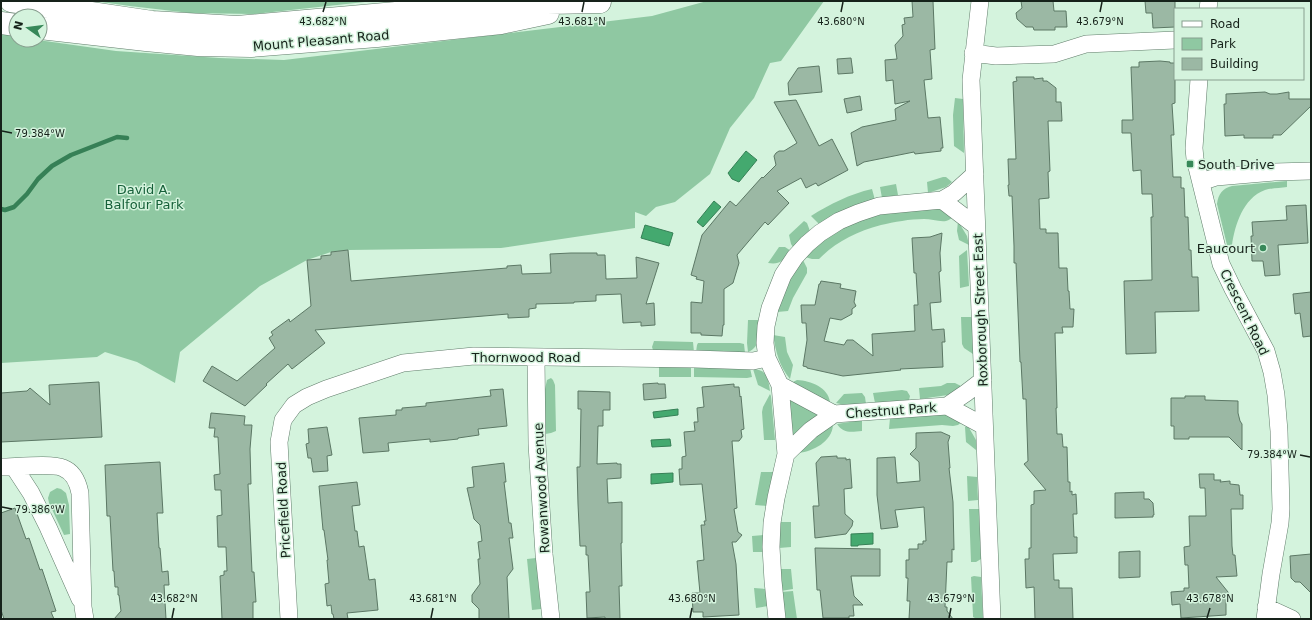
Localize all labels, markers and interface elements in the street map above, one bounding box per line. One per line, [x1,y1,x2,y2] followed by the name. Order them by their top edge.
[8,8,48,48] north arrow
[1174,8,1304,80] legend
[299,16,347,27] text: 43.682°N
[558,16,606,27] text: 43.681°N
[817,16,865,27] text: 43.680°N
[1076,16,1124,27] text: 43.679°N
[1210,17,1240,31] text: Road
[11,20,26,32] text: N
[252,27,390,54] street label: Mount Pleasant Road
[1210,37,1236,51] text: Park
[1210,57,1259,71] text: Building
[15,128,65,139] text: 79.384°W
[1198,157,1275,172] place label: South Drive
[1185,159,1195,169] marker: South Drive
[105,182,184,212] park label: David A. Balfour Park
[970,233,991,387] street label: Roxborough Street East
[1197,241,1255,256] place label: Eaucourt
[1258,243,1268,253] marker: Eaucourt
[1217,267,1272,358] street label: Crescent Road
[470,350,581,365] street label: Thornwood Road
[845,400,937,421] street label: Chestnut Park
[531,422,552,554] street label: Rowanwood Avenue
[1247,449,1297,460] text: 79.384°W
[273,461,294,559] street label: Pricefield Road
[15,504,65,515] text: 79.386°W
[150,593,198,604] text: 43.682°N
[409,593,457,604] text: 43.681°N
[668,593,716,604] text: 43.680°N
[927,593,975,604] text: 43.679°N
[1186,593,1234,604] text: 43.678°N

